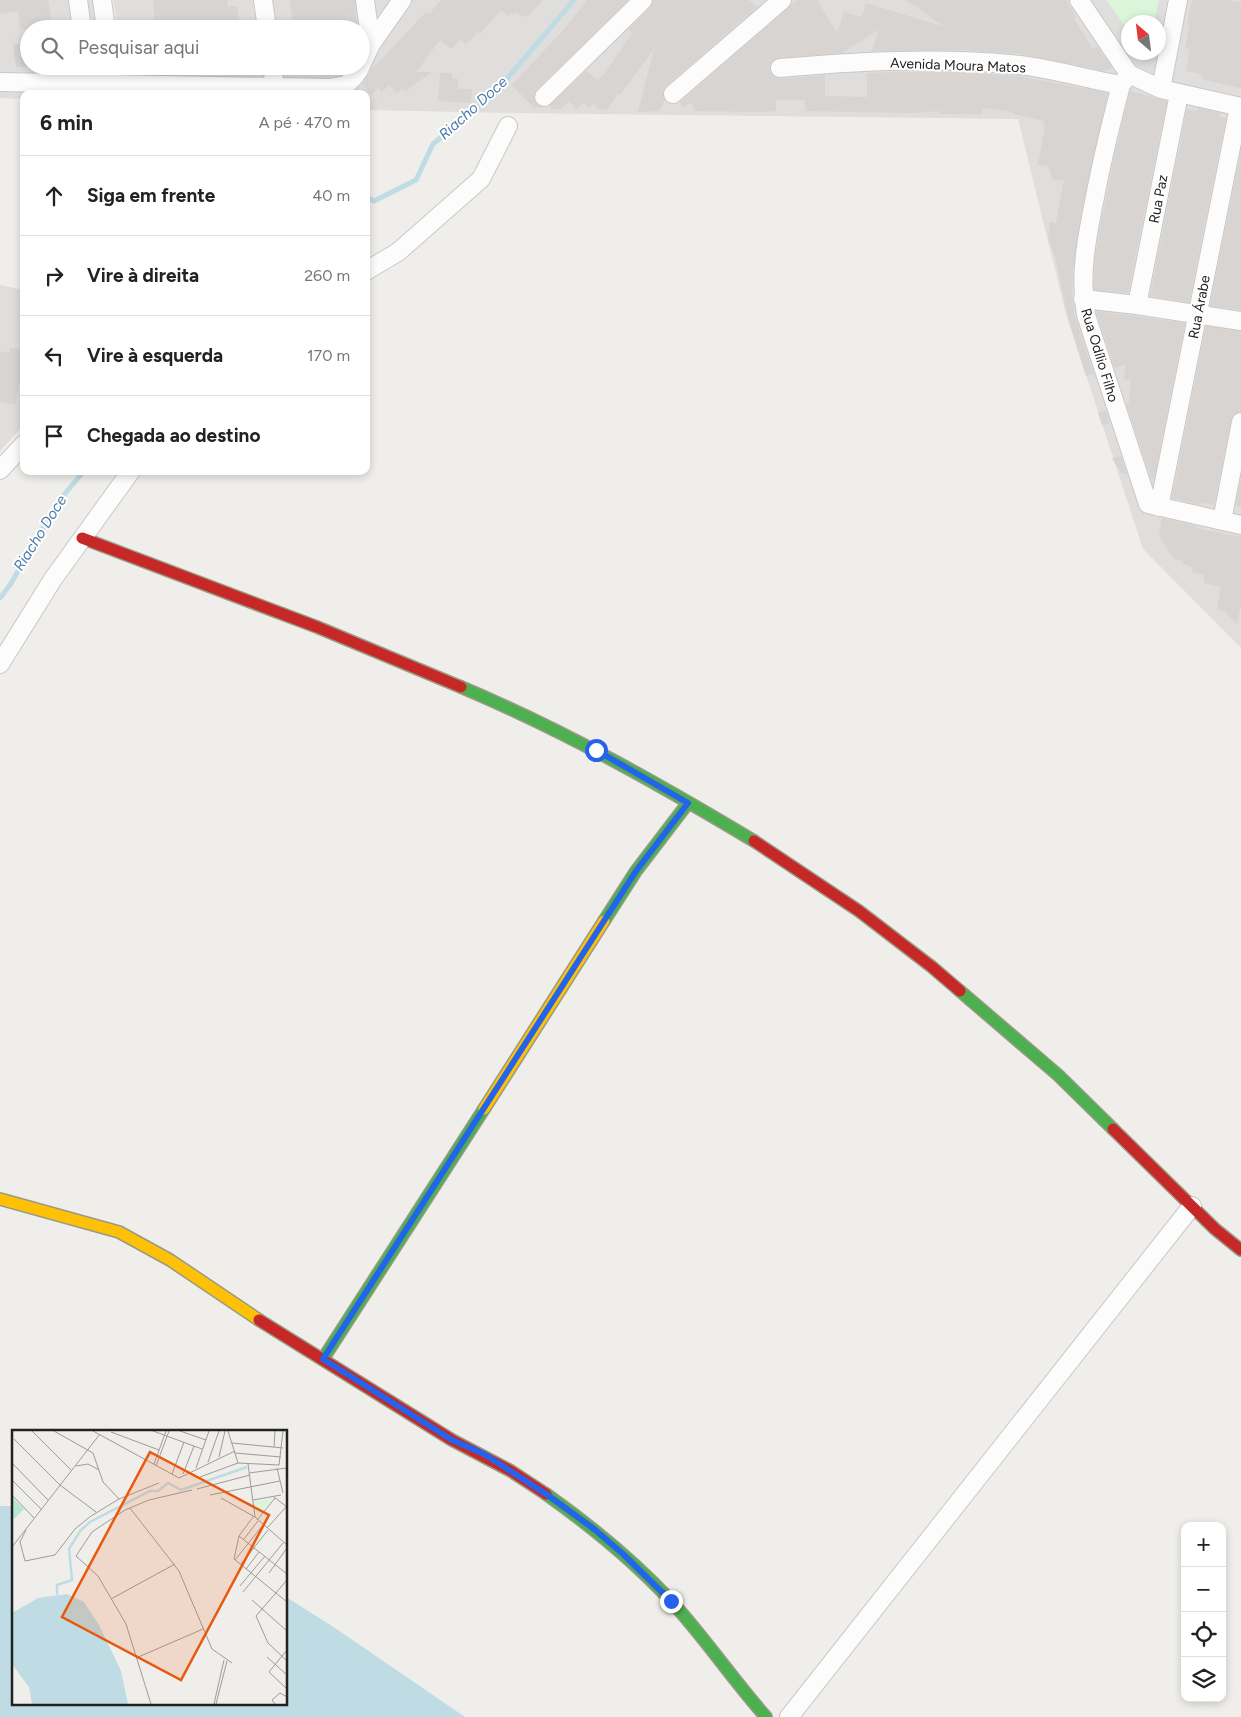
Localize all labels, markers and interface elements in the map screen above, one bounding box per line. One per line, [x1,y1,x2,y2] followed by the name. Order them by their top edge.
[1121,15,1166,60] north arrow
[20,20,370,75] search box
[38,34,66,62] icon: search
[78,36,199,59] text: Pesquisar aqui
[890,55,1026,76] street label: Avenida Moura Matos
[435,73,511,143] water label: Riacho Doce
[40,110,93,135] text: 6 min
[259,113,350,132] text: A pé · 470 m
[1145,173,1172,225] street label: Rua Paz
[40,182,68,210] icon: ahead
[87,184,215,207] text: Siga em frente
[312,186,350,205] text: 40 m
[40,262,68,290] icon: right
[87,264,199,287] text: Vire à direita
[304,266,350,285] text: 260 m
[1185,274,1214,340] street label: Rua Árabe
[1077,306,1122,404] street label: Rua Odílio Filho
[40,342,68,370] icon: left
[87,344,223,367] text: Vire à esquerda
[307,346,350,365] text: 170 m
[40,422,68,450] icon: arrive
[87,424,260,447] text: Chegada ao destino
[10,492,70,574] water label: Riacho Doce
[585,739,608,762] route start
[12,1430,288,1704] inset map
[1181,1522,1226,1702] map controls
[1181,1522,1226,1567] button: +
[1181,1567,1226,1612] button: −
[660,1590,683,1613] route end
[1181,1612,1226,1657] button: locate
[1181,1657,1226,1702] button: layers

